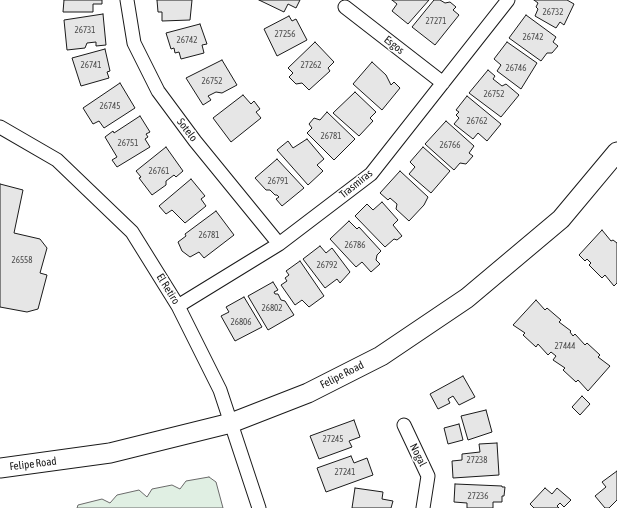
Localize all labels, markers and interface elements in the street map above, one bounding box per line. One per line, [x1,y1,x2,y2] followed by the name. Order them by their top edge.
[542,7,564,17] house number: 26732
[425,16,447,26] house number: 27271
[74,25,96,35] house number: 26731
[274,29,296,39] house number: 27256
[522,32,544,42] house number: 26742
[381,33,407,57] street label: Esgos
[176,35,198,45] house number: 26742
[80,60,102,70] house number: 26741
[300,60,322,70] house number: 27262
[505,63,527,73] house number: 26746
[201,76,223,86] house number: 26752
[483,89,505,99] house number: 26752
[99,101,121,111] house number: 26745
[174,116,200,144] street label: Sotelo
[466,116,488,126] house number: 26762
[320,131,342,141] house number: 26781
[117,138,139,148] house number: 26751
[439,140,461,150] house number: 26766
[148,166,170,176] house number: 26761
[337,167,375,201] street label: Trasmiras
[267,176,289,186] house number: 26791
[198,230,220,240] house number: 26781
[344,240,366,250] house number: 26786
[11,255,33,265] house number: 26558
[316,260,338,270] house number: 26792
[153,271,183,307] street label: El Retiro
[261,303,283,313] house number: 26802
[230,317,252,327] house number: 26806
[554,341,576,351] house number: 27444
[318,358,366,392] street label: Felipe Road
[322,434,344,444] house number: 27245
[407,441,429,469] street label: Nogal
[9,455,57,473] street label: Felipe Road
[466,455,488,465] house number: 27238
[334,467,356,477] house number: 27241
[467,491,489,501] house number: 27236

